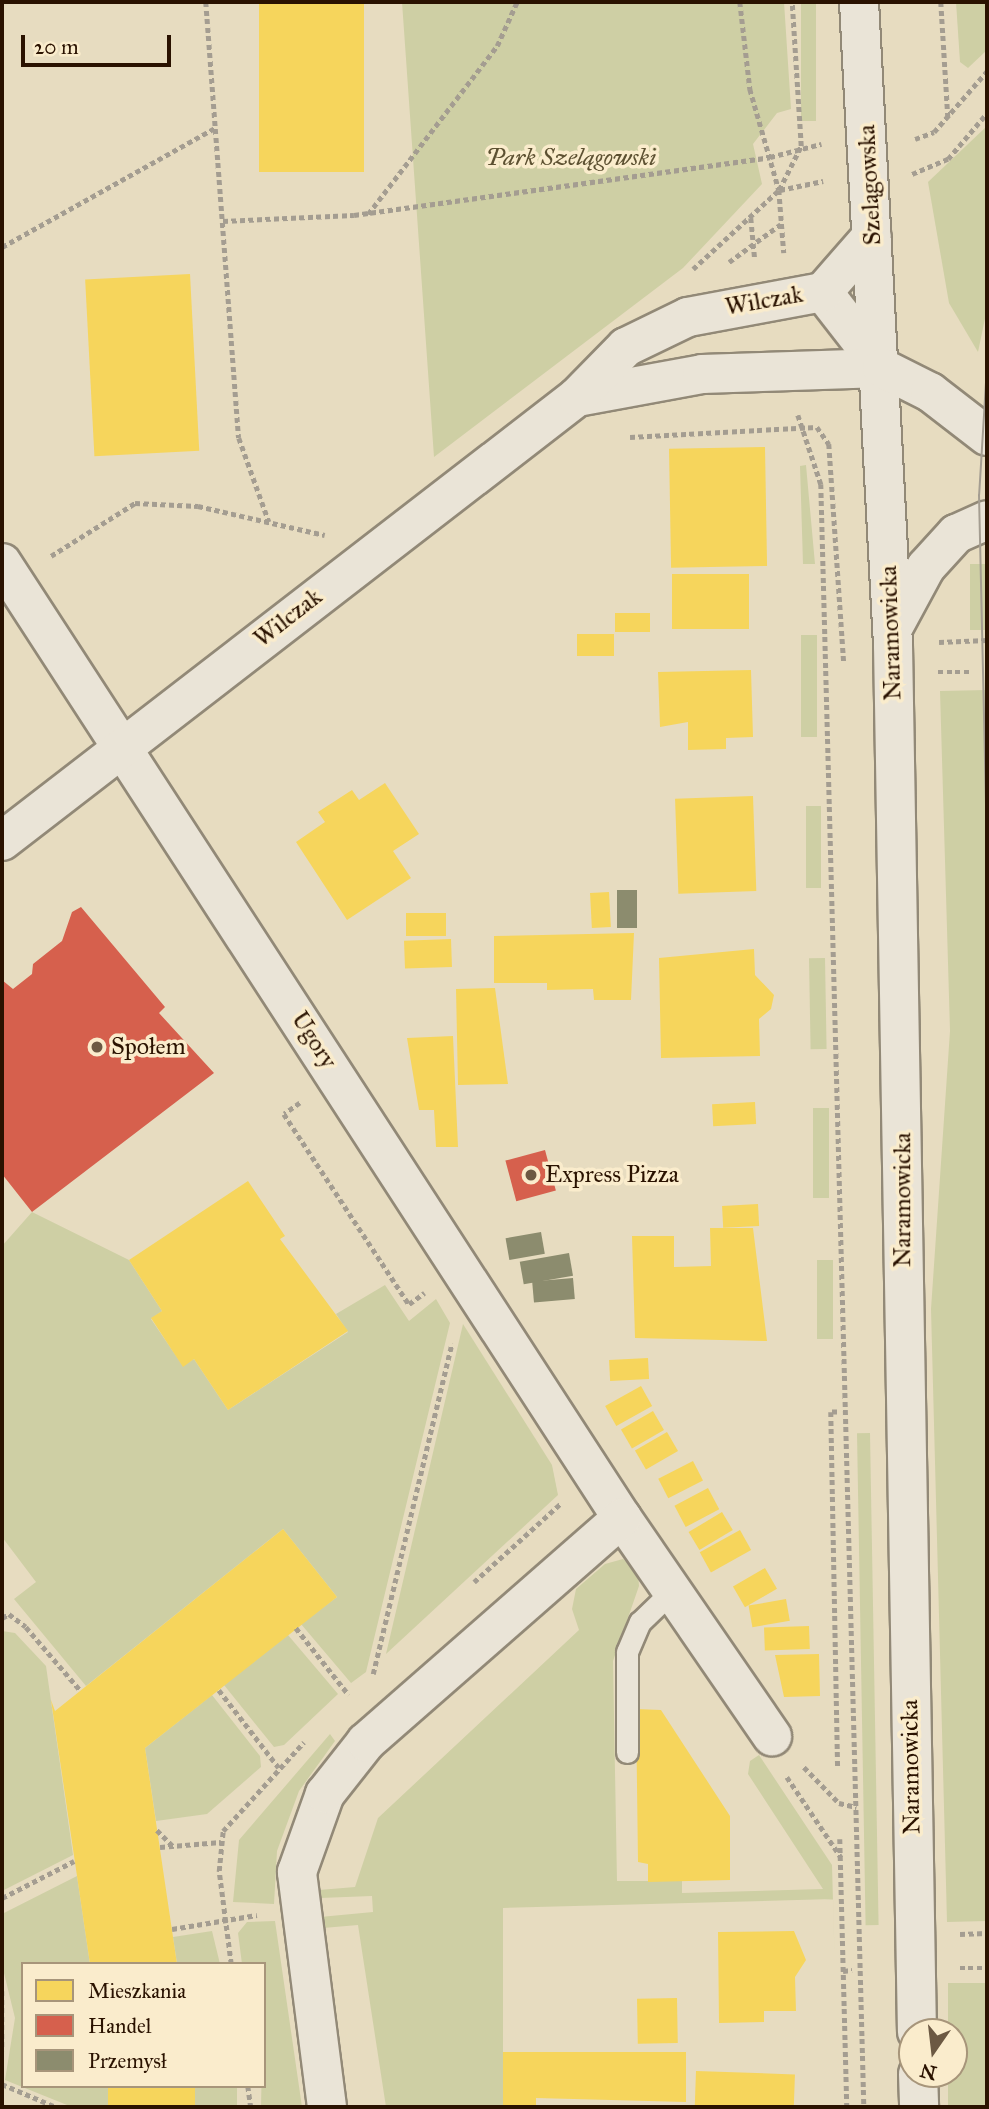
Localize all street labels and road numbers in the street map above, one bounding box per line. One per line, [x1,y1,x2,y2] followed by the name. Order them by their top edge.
[852,124,888,246] street label: Szelągowska
[723,280,805,322] street label: Wilczak
[874,565,908,701] street label: Naramowicka
[248,583,328,653] street label: Wilczak
[285,1006,343,1074] street label: Ugory
[889,1133,917,1267] street label: Naramowicka
[895,1699,927,1835] street label: Naramowicka

